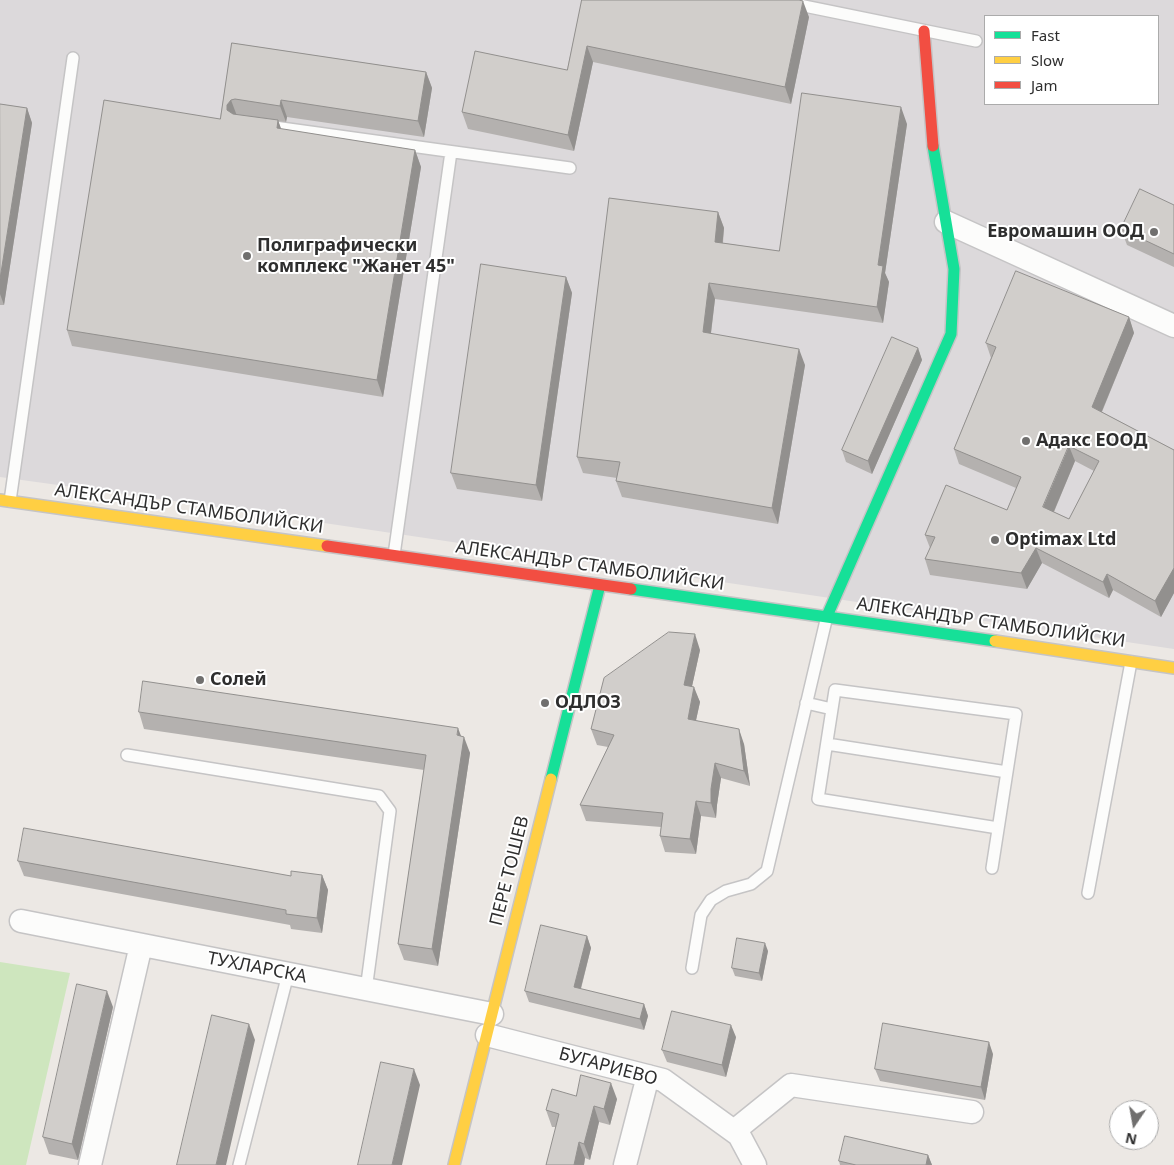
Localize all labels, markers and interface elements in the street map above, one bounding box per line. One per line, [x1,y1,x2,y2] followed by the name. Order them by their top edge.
[984,15,1159,105] legend
[1031,25,1060,45] text: Fast
[1031,50,1064,70] text: Slow
[1031,75,1058,95] text: Jam
[987,221,1144,243] place label: Евромашин ООД
[1148,226,1160,238] marker: Евромашин ООД
[257,235,455,278] place label: Полиграфически комплекс "Жанет 45"
[241,250,253,262] marker: Полиграфически комплекс "Жанет 45"
[1036,430,1147,452] place label: Адакс ЕООД
[1020,435,1032,447] marker: Адакс ЕООД
[53,479,325,539] street label: АЛЕКСАНДЪР СТАМБОЛИЙСКИ
[1005,529,1116,551] place label: Optimax Ltd
[989,534,1001,546] marker: Optimax Ltd
[454,536,726,596] street label: АЛЕКСАНДЪР СТАМБОЛИЙСКИ
[855,593,1127,653] street label: АЛЕКСАНДЪР СТАМБОЛИЙСКИ
[210,669,267,691] place label: Солей
[194,674,206,686] marker: Солей
[555,692,621,714] place label: ОДЛОЗ
[539,697,551,709] marker: ОДЛОЗ
[486,814,534,928] street label: ПЕРЕ ТОШЕВ
[205,948,309,988] street label: ТУХЛАРСКА
[556,1043,660,1091] street label: БУГАРИЕВО
[1109,1100,1159,1150] north arrow
[1123,1129,1139,1150] text: N

